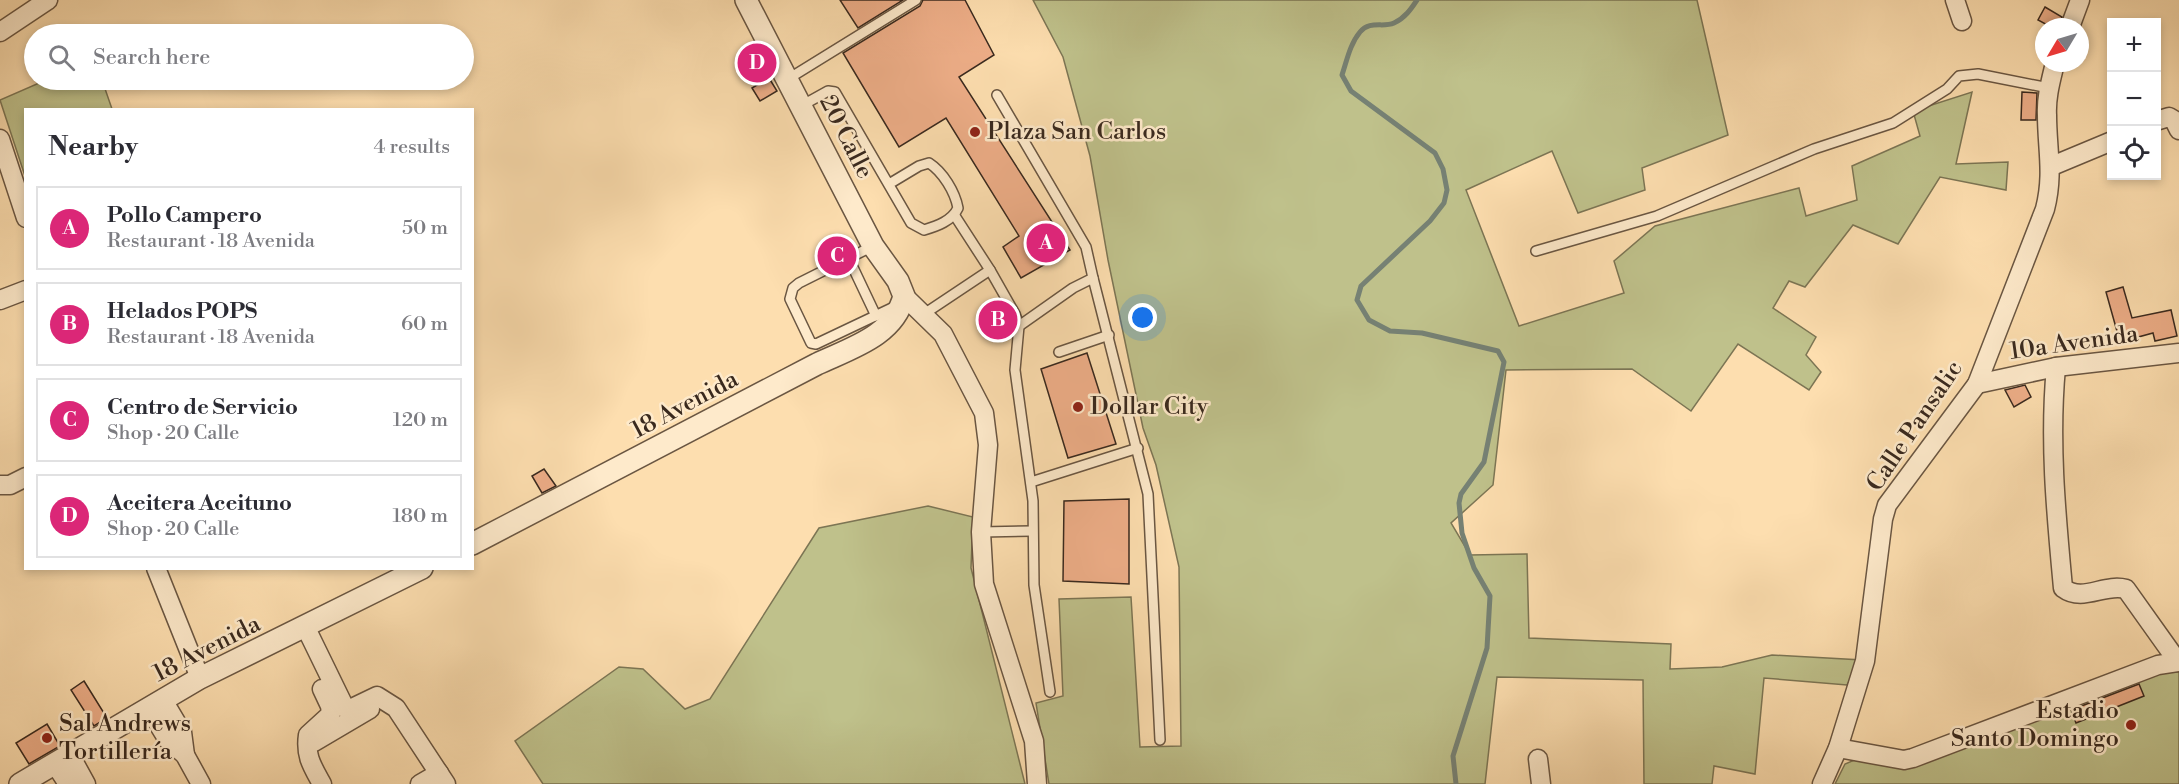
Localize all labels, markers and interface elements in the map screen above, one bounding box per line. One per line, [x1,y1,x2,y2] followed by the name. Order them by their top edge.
[2035,18,2089,72] north arrow
[2107,18,2161,180] map controls
[2107,18,2161,72] button: +
[24,24,474,90] search box
[738,40,777,86] pin: D
[45,41,78,74] icon: search
[93,44,210,71] text: Search here
[2107,72,2161,126] button: −
[812,90,880,184] street label: 20 Calle
[987,117,1166,147] place label: Plaza San Carlos
[968,125,982,139] marker: Plaza San Carlos
[2107,126,2161,180] button: locate
[48,131,138,163] text: Nearby
[373,135,450,160] text: 4 results
[107,202,262,229] text: Pollo Campero
[62,216,77,241] text: A
[402,216,448,241] text: 50 m
[1026,220,1066,266] pin: A
[107,229,315,254] text: Restaurant · 18 Avenida
[818,234,856,278] pin: C
[107,298,257,325] text: Helados POPS
[978,298,1018,342] pin: B
[1128,303,1157,332] your location
[62,312,77,337] text: B
[401,312,448,337] text: 60 m
[2008,319,2141,367] street label: 10a Avenida
[107,325,315,350] text: Restaurant · 18 Avenida
[1860,355,1970,497] street label: Calle Pansalic
[627,364,744,446] street label: 18 Avenida
[1090,392,1208,422] place label: Dollar City
[107,394,298,421] text: Centro de Servicio
[1071,400,1085,414] marker: Dollar City
[62,408,77,433] text: C
[393,408,448,433] text: 120 m
[107,421,239,446] text: Shop · 20 Calle
[107,490,292,517] text: Aceitera Aceituno
[62,504,77,529] text: D
[393,504,448,529] text: 180 m
[107,517,239,542] text: Shop · 20 Calle
[148,609,266,689] street label: 18 Avenida
[1951,696,2119,754] place label: Estadio Santo Domingo
[59,709,191,767] place label: Sal Andrews Tortillería
[2124,718,2138,732] marker: Estadio Santo Domingo
[40,731,54,745] marker: Sal Andrews Tortillería

